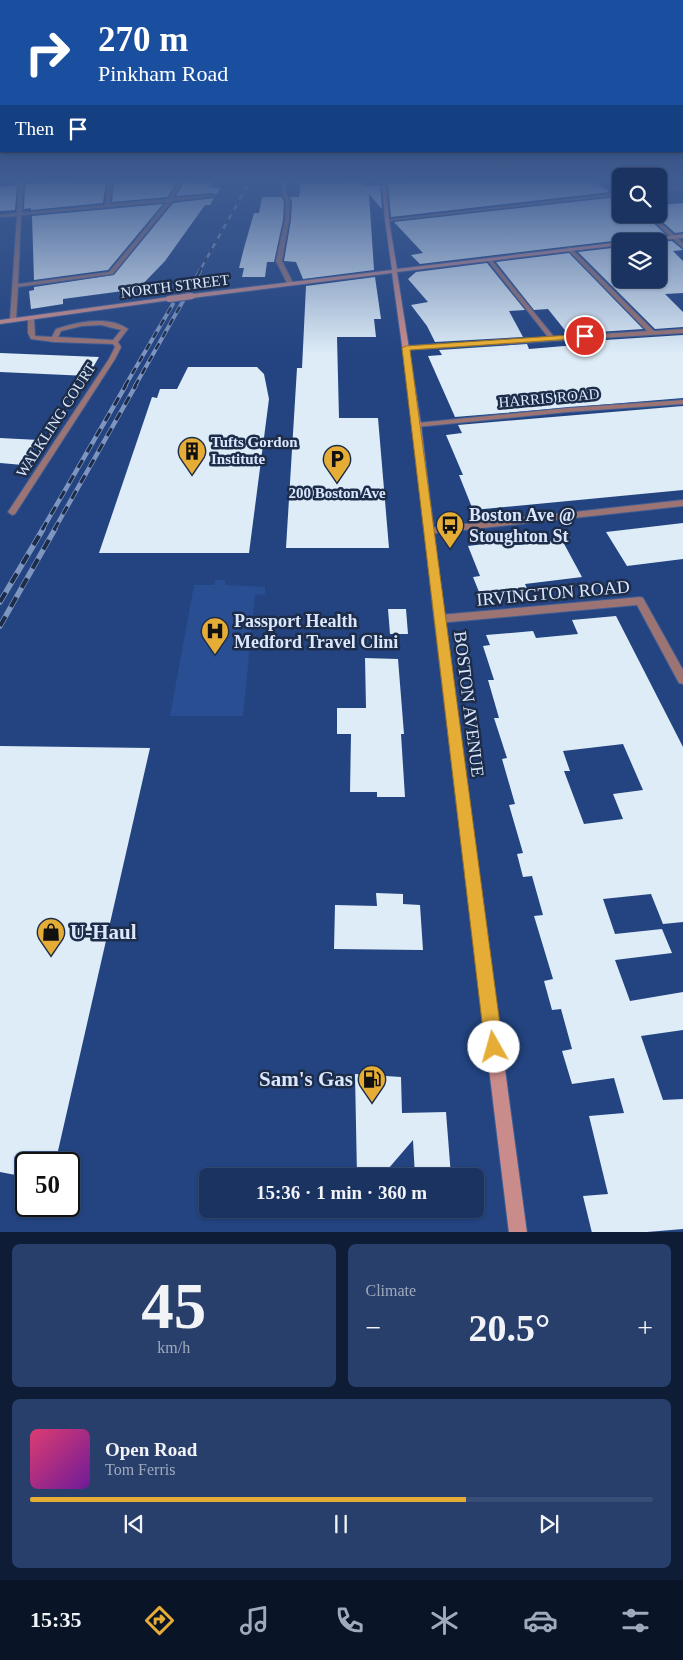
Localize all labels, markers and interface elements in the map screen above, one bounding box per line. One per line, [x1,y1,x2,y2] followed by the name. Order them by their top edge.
[15,20,80,85] icon: right
[98,20,188,59] text: 270 m
[98,61,228,86] text: Pinkham Road
[64,115,92,143] icon: arrive
[15,118,54,139] text: Then
[612,168,667,288] map controls
[612,168,667,223] button: search
[612,233,667,288] button: layers
[120,271,230,301] street label: NORTH STREET
[564,315,606,357] pin
[571,322,599,350] icon: arrive
[13,360,99,480] street label: WALKLING COURT
[498,386,600,410] street label: HARRIS ROAD
[211,434,298,467] place label: Tufts Gordon Institute
[177,436,207,475] building icon: Tufts Gordon Institute
[322,444,352,483] parking icon: 200 Boston Ave
[288,485,386,501] place label: 200 Boston Ave
[469,505,575,546] place label: Boston Ave @ Stoughton St
[435,510,465,549] bus stop icon: Boston Ave @ Stoughton St
[476,576,630,610] street label: IRVINGTON ROAD
[234,611,398,652] place label: Passport Health Medford Travel Clini
[200,616,230,655] hospital icon: Passport Health Medford Travel Clini
[450,630,488,778] street label: BOSTON AVENUE
[36,917,66,956] shop icon: U-Haul
[70,920,137,944] place label: U-Haul
[467,1020,519,1072] position arrow
[357,1064,387,1103] fuel station icon: Sam's Gas
[259,1067,353,1091] place label: Sam's Gas
[15,1152,80,1217] speed limit sign: 50
[256,1182,427,1203] text: 15:36 · 1 min · 360 m
[141,1270,206,1342] text: 45
[366,1282,416,1299] text: Climate
[468,1307,550,1349] text: 20.5°
[366,1312,381,1343] text: −
[637,1312,653,1343] text: +
[157,1339,190,1356] text: km/h
[105,1439,197,1460] text: Open Road
[105,1461,175,1478] text: Tom Ferris
[120,1510,148,1538] icon: previous
[327,1510,355,1538] icon: pause
[535,1510,563,1538] icon: next
[142,1603,177,1638] icon: directions
[237,1603,272,1638] icon: music
[332,1603,367,1638] icon: phone
[427,1603,462,1638] icon: climate
[523,1603,558,1638] icon: car
[618,1603,653,1638] icon: filters
[30,1607,81,1632] text: 15:35

